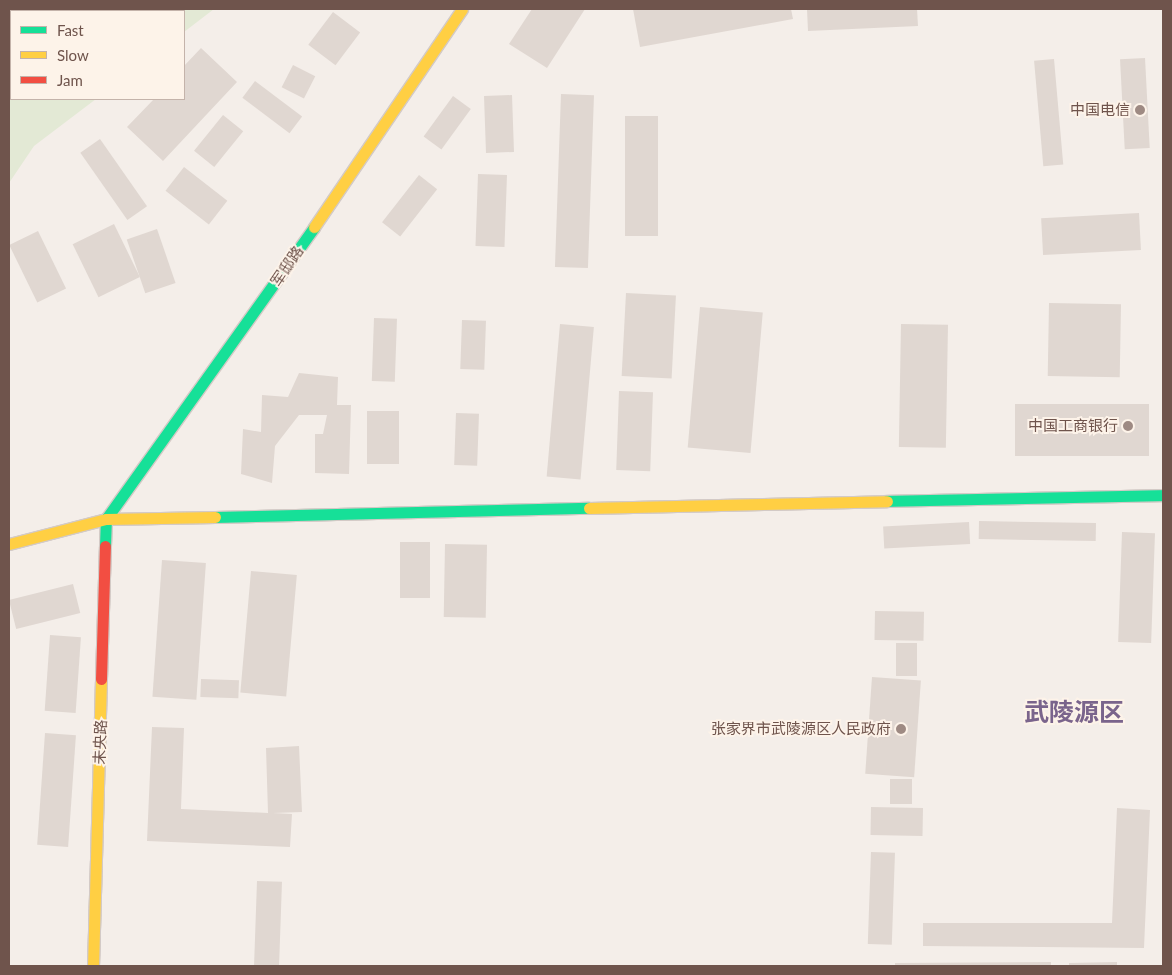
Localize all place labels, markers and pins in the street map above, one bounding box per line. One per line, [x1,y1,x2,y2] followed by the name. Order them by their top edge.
[1070,101,1130,119] place label: 中国电信
[1134,104,1146,116] marker: 中国电信
[1028,417,1118,435] place label: 中国工商银行
[1122,420,1134,432] marker: 中国工商银行
[711,720,891,738] place label: 张家界市武陵源区人民政府
[895,723,907,735] marker: 张家界市武陵源区人民政府

